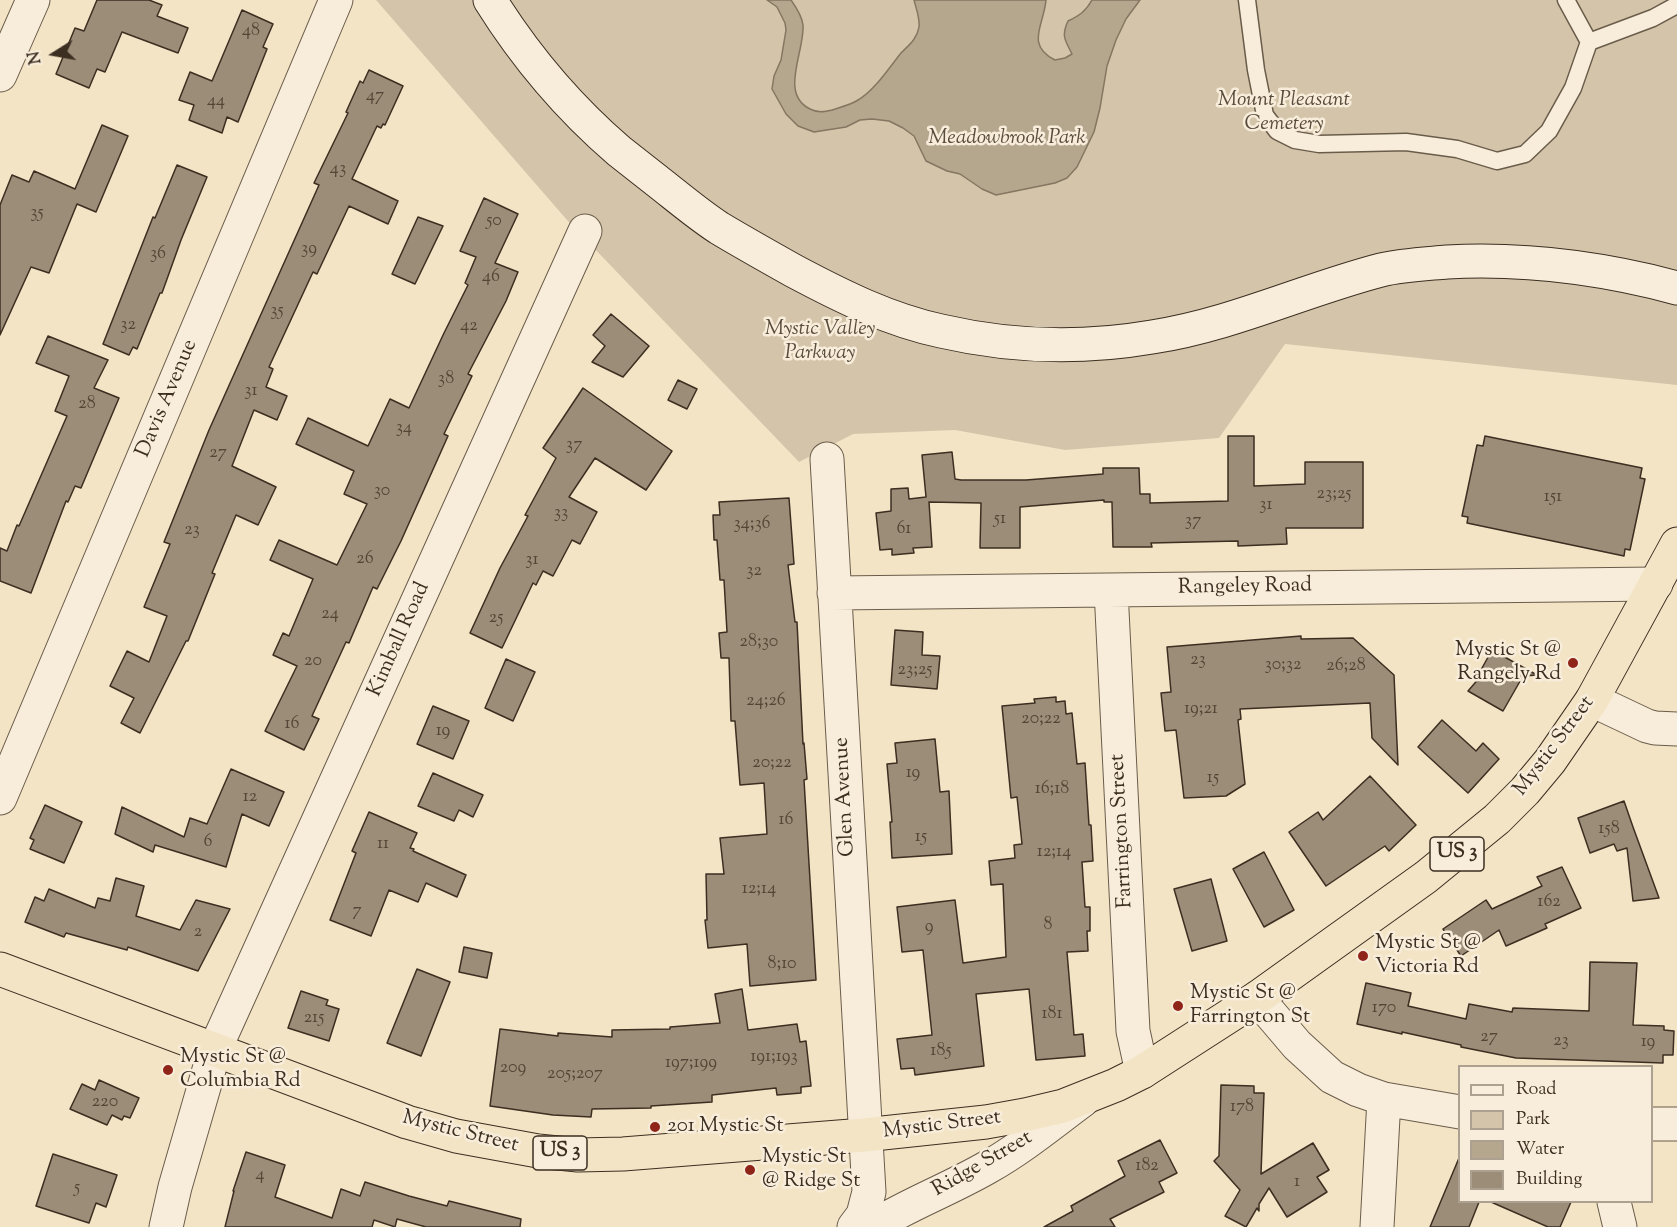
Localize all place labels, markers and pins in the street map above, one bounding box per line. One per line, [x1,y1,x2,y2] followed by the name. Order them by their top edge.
[1455,638,1561,688] place label: Mystic St @ Rangely Rd
[1566,656,1580,670] marker: Mystic St @ Rangely Rd
[1375,931,1481,981] place label: Mystic St @ Victoria Rd
[1356,949,1370,963] marker: Mystic St @ Victoria Rd
[1190,981,1310,1031] place label: Mystic St @ Farrington St
[1171,999,1185,1013] marker: Mystic St @ Farrington St
[180,1045,301,1095] place label: Mystic St @ Columbia Rd
[161,1063,175,1077] marker: Mystic St @ Columbia Rd
[667,1114,784,1140] place label: 201 Mystic St
[648,1120,662,1134] marker: 201 Mystic St
[762,1145,860,1195] place label: Mystic St @ Ridge St
[743,1163,757,1177] marker: Mystic St @ Ridge St

